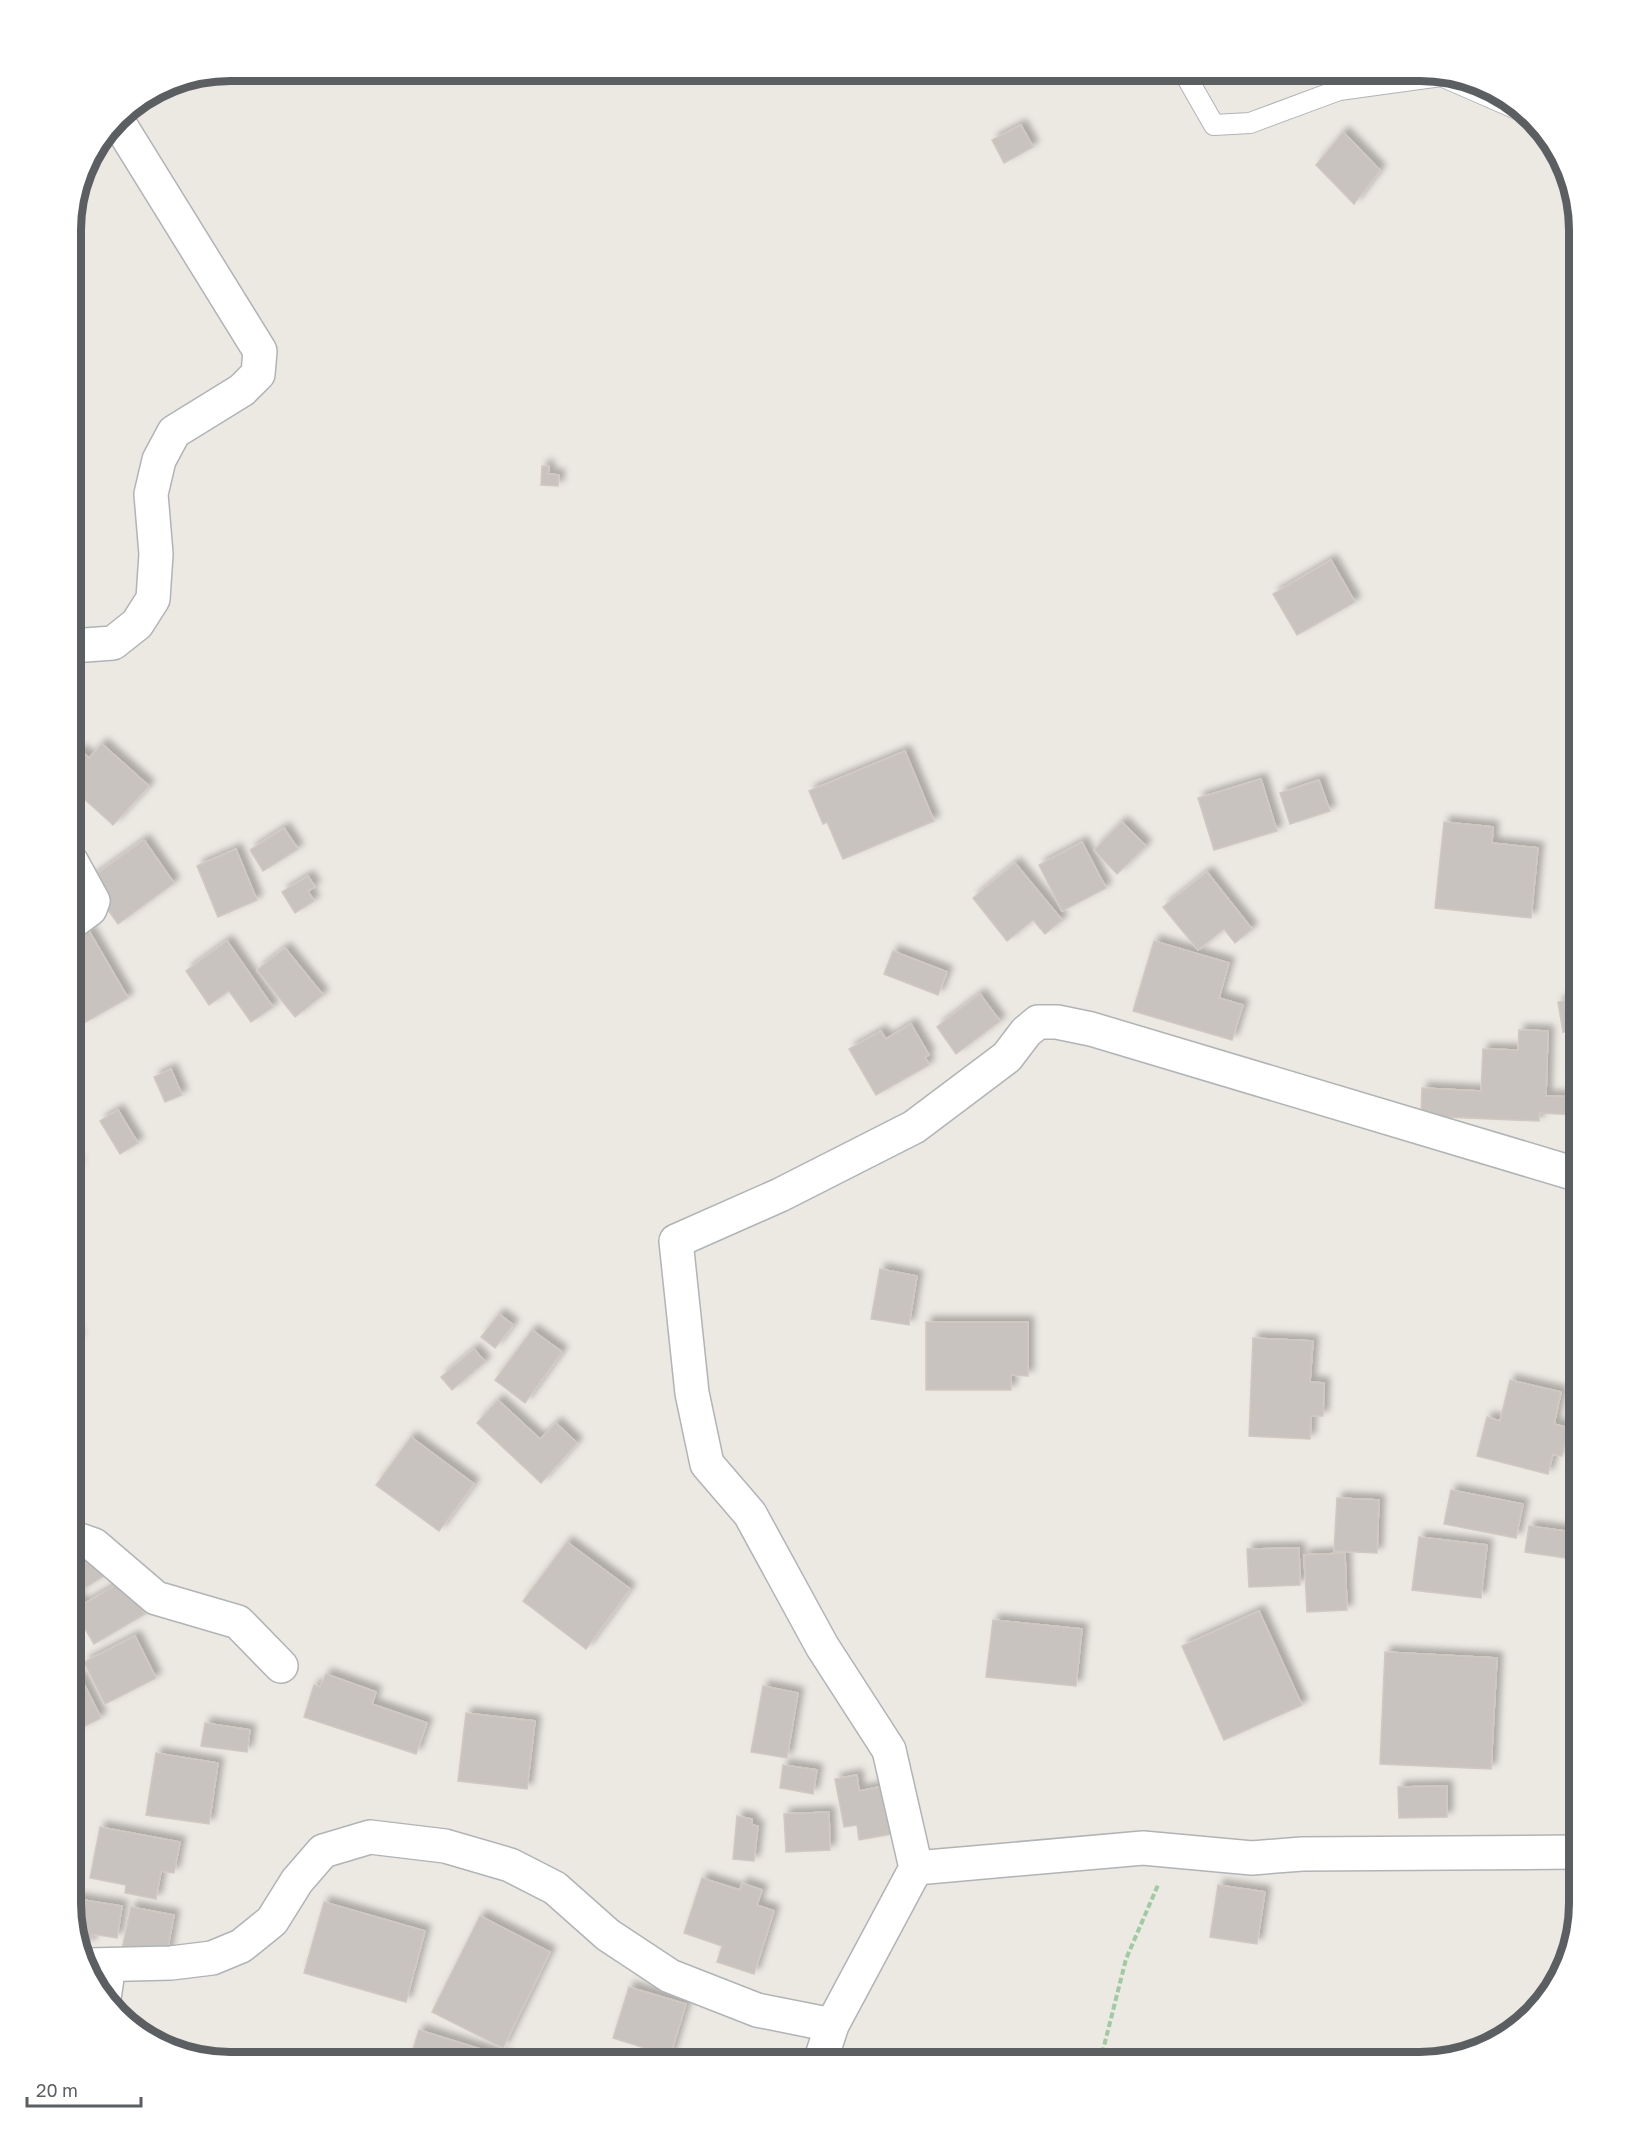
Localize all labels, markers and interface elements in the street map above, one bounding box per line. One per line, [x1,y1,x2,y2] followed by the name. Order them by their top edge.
[27,2070,141,2108] scale bar
[36,2079,78,2101] text: 20 m

